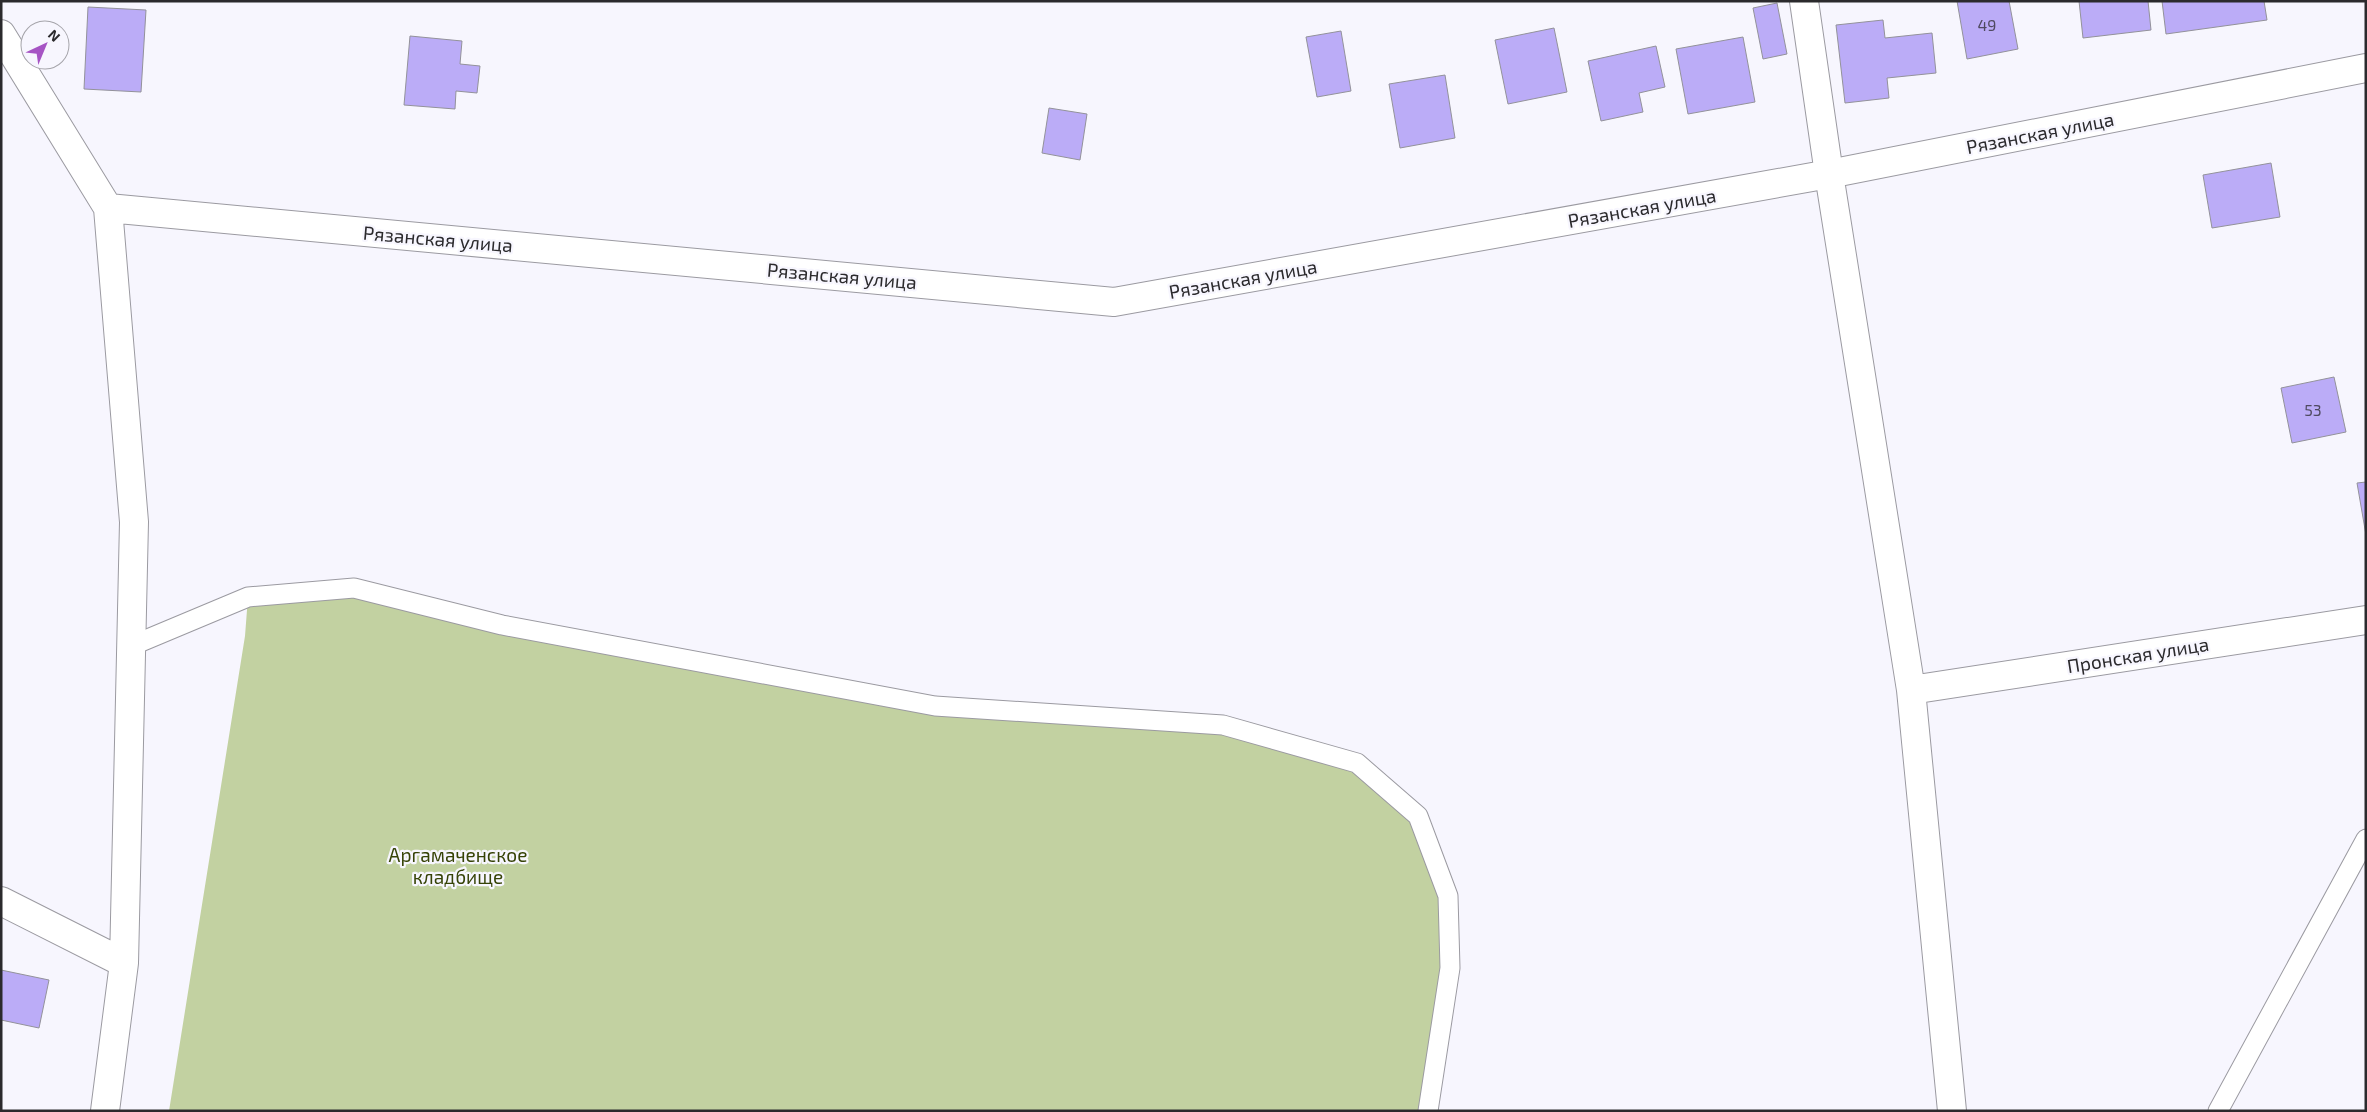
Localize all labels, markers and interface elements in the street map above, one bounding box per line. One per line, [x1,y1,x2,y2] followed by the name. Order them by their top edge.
[1978,15,1997,34] house number: 49
[20,20,70,70] north arrow
[45,26,64,45] text: N
[1964,107,2116,159] street label: Рязанская улица
[1566,183,1718,233] street label: Рязанская улица
[362,221,514,257] street label: Рязанская улица
[1167,254,1319,304] street label: Рязанская улица
[766,258,918,294] street label: Рязанская улица
[2304,400,2322,419] house number: 53
[2065,632,2211,678] street label: Пронская улица
[389,843,527,888] park label: Аргамаченское кладбище

